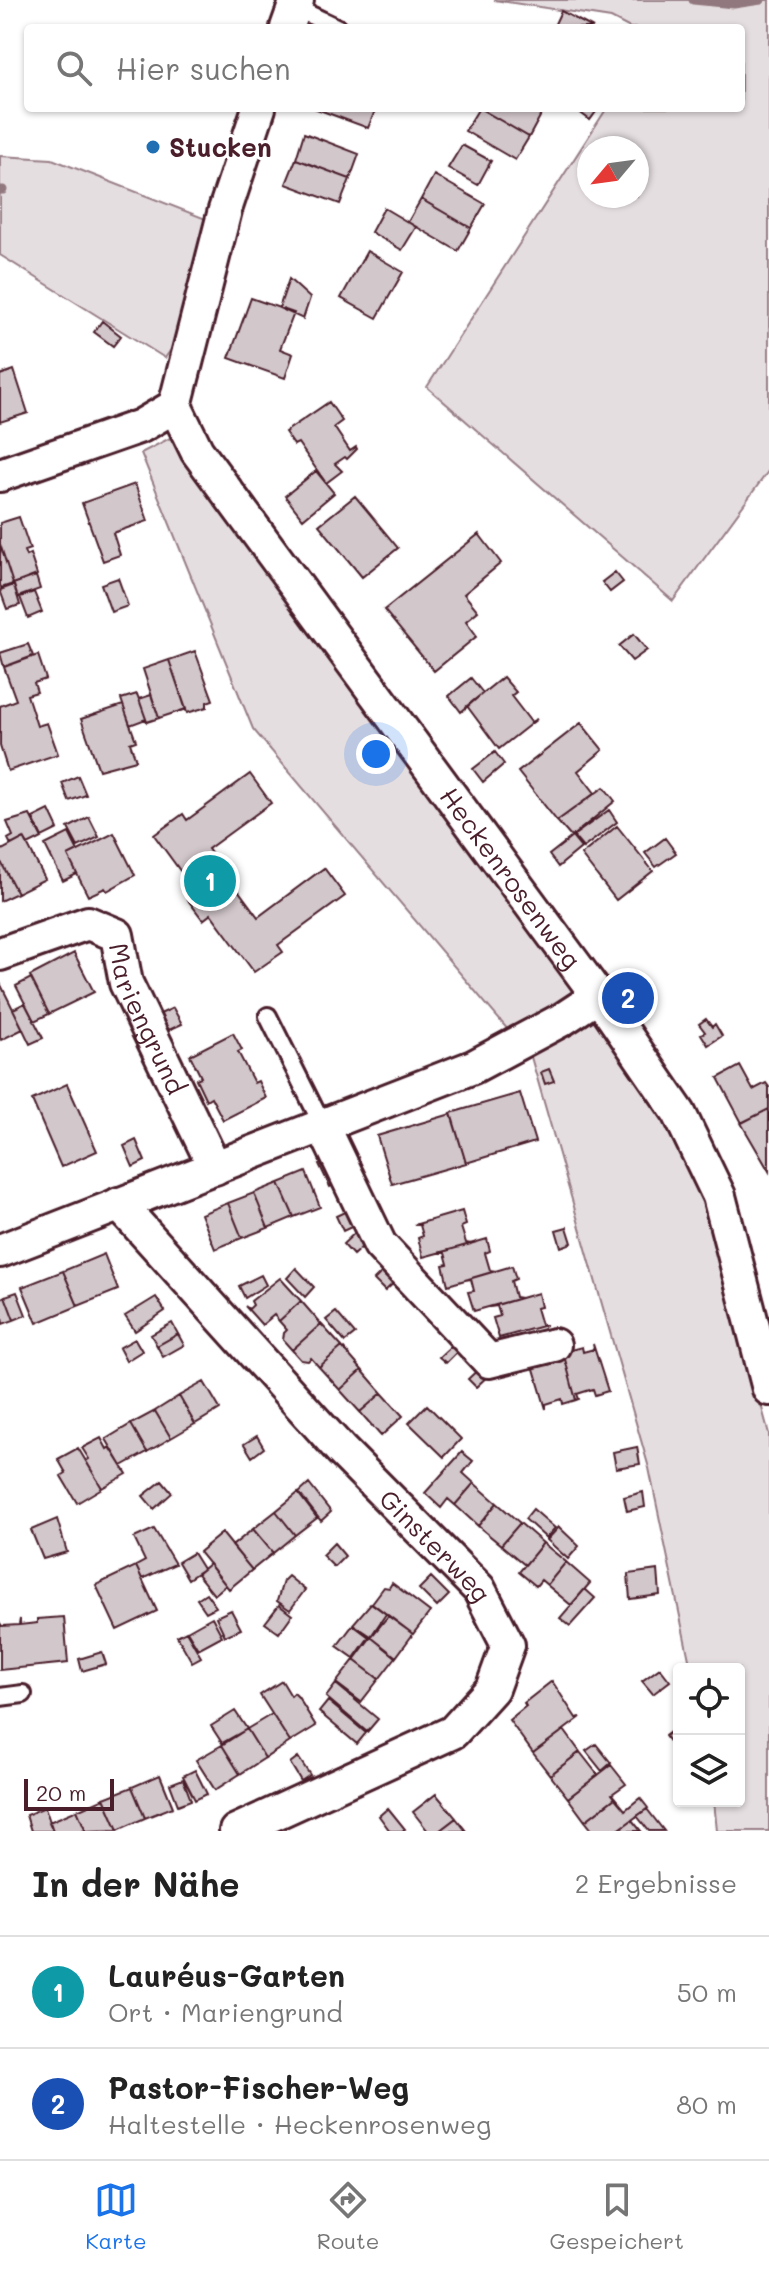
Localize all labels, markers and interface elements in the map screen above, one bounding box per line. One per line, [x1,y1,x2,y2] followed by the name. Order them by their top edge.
[24,24,745,112] search box
[52,46,96,90] icon: search
[116,48,291,88] text: Hier suchen
[169,130,272,164] place label: Stucken
[577,136,649,208] north arrow
[144,138,162,156] marker: Stucken
[356,734,396,774] your location
[433,780,589,975] street label: Heckenrosenweg
[184,851,236,911] pin: 1
[102,940,194,1100] street label: Mariengrund
[602,968,654,1028] pin: 2
[372,1482,500,1607] street label: Ginsterweg
[673,1663,745,1807] map controls
[673,1663,745,1735] button: locate
[673,1735,745,1807] button: layers
[24,1775,114,1811] scale bar
[36,1778,86,1807] text: 20 m
[32,1861,240,1906] text: In der Nähe
[575,1866,737,1900] text: 2 Ergebnisse
[108,1955,345,1995] text: Lauréus-Garten
[52,1975,64,2009] text: 1
[677,1975,737,2009] text: 50 m
[108,1995,343,2029] text: Ort · Mariengrund
[108,2067,409,2107] text: Pastor-Fischer-Weg
[51,2087,65,2121] text: 2
[676,2087,737,2121] text: 80 m
[108,2107,491,2141] text: Haltestelle · Heckenrosenweg
[85,2178,147,2255] tab: Karte
[317,2178,379,2255] tab: Route
[550,2178,684,2255] tab: Gespeichert

